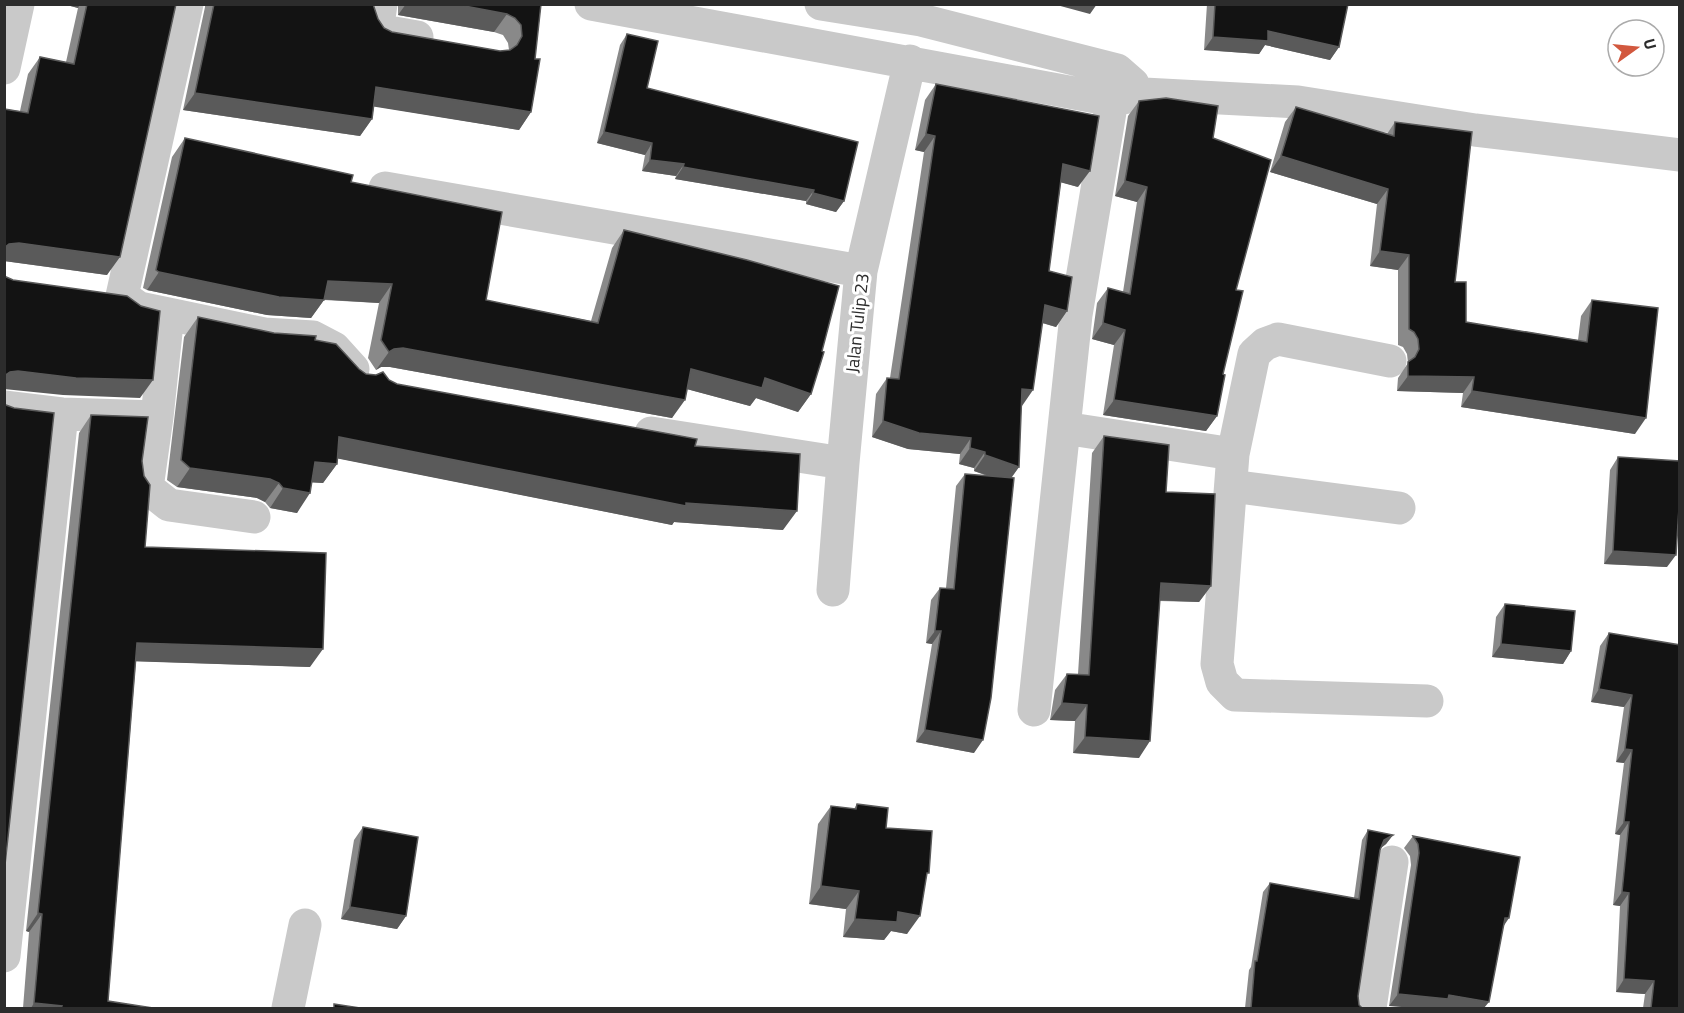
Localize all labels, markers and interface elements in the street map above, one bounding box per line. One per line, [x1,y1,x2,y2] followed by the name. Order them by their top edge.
[1606,18,1666,78] north arrow
[1638,36,1663,52] text: U
[838,272,876,374] street label: Jalan Tulip 23

